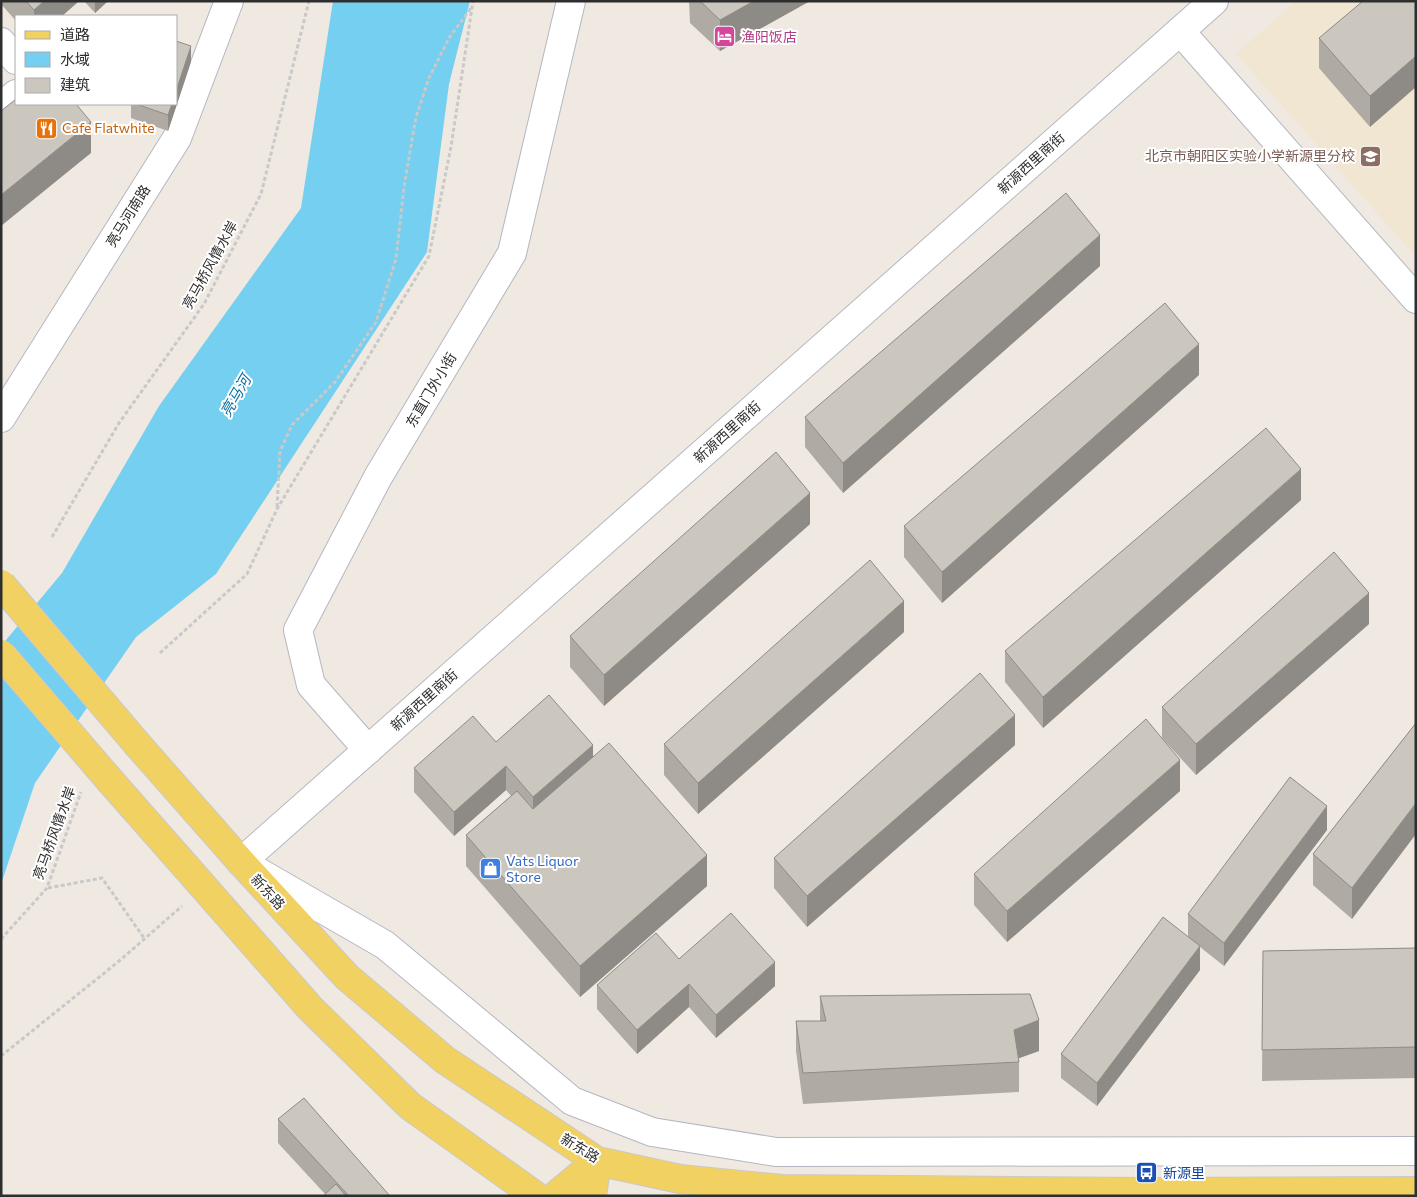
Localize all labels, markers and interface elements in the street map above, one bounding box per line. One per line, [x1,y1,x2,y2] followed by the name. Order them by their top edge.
[15,15,178,105] legend
[60,25,90,43] text: 道路
[713,25,737,49] hotel icon: 渔阳饭店
[741,28,797,45] place label: 渔阳饭店
[60,50,90,68] text: 水域
[60,75,90,93] text: 建筑
[34,116,58,140] restaurant icon: Cafe Flatwhite
[62,119,155,136] place label: Cafe Flatwhite
[994,128,1068,197] street label: 新源西里南街
[1359,144,1383,168] school or university icon: 北京市朝阳区实验小学新源里分校
[1145,147,1355,164] place label: 北京市朝阳区实验小学新源里分校
[102,182,153,250] street label: 亮马河南路
[178,218,241,312] street label: 亮马桥风情水岸
[402,349,459,430] street label: 东直门外小街
[216,369,256,419] water label: 亮马河
[690,397,764,466] street label: 新源西里南街
[387,665,461,734] street label: 新源西里南街
[29,784,78,882] street label: 亮马桥风情水岸
[506,852,579,885] place label: Vats Liquor Store
[478,857,502,881] shop icon: Vats Liquor Store
[248,871,289,913] street label: 新东路
[558,1129,603,1166] street label: 新东路
[1135,1161,1159,1185] bus stop icon: 新源里
[1163,1164,1205,1181] place label: 新源里

